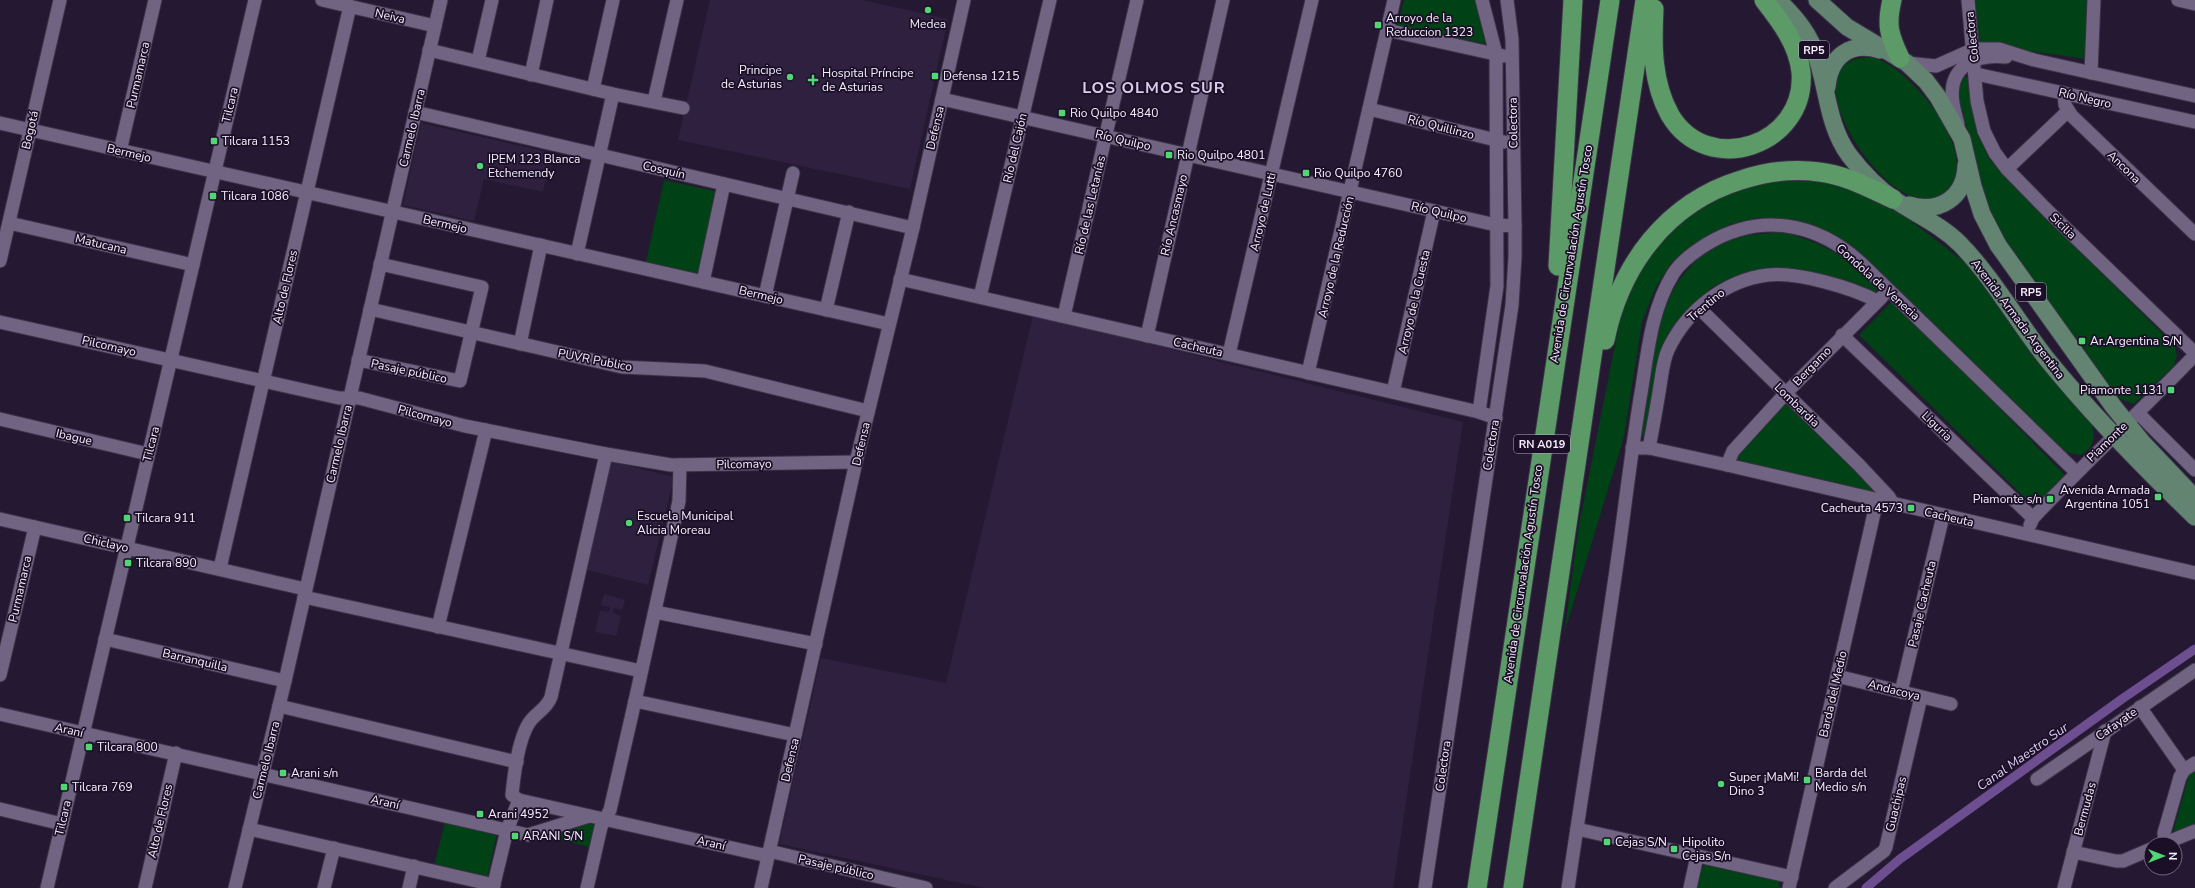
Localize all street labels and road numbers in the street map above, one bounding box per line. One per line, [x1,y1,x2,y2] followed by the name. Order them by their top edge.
[373,5,407,27] street label: Neiva
[1961,11,1983,63] street label: Colectora
[123,40,153,110] street label: Purmamarca
[1799,41,1829,59] road number: RP5
[2057,84,2113,112] street label: Río Negro
[218,86,242,124] street label: Tilcara
[395,87,429,169] street label: Carmelo Ibarra
[1505,97,1521,149] street label: Colectora
[922,105,948,151] street label: Defensa
[18,109,42,151] street label: Bogotá
[1406,111,1476,143] street label: Río Quillinzo
[999,112,1031,184] street label: Río del Cajón
[1094,126,1153,154] street label: Río Quilpo
[105,140,153,166] street label: Bermejo
[1546,143,1596,364] street label: Avenida de Circunvalación Agustín Tosco
[2104,147,2144,187] street label: Ancona
[1071,154,1109,256] street label: Río de las Letanías
[641,157,687,183] street label: Cosquín
[1246,171,1280,253] street label: Arroyo de Lutti
[1157,172,1191,257] street label: Río Ancasmayo
[1314,195,1358,319] street label: Arroyo de la Reducción
[1410,198,1469,226] street label: Río Quilpo
[2046,209,2080,243] street label: Sicilia
[421,211,469,237] street label: Bermejo
[74,230,128,258] street label: Matucana
[1833,240,1923,324] street label: Gondola de Venecia
[269,248,301,326] street label: Alto de Flores
[1394,248,1434,356] street label: Arroyo de la Cuesta
[1968,256,2068,382] street label: Avenida Armada Argentina
[737,282,785,308] street label: Bermejo
[2016,283,2046,301] road number: RP5
[1684,284,1728,325] street label: Trentino
[80,332,138,360] street label: Pilcomayo
[1172,334,1224,360] street label: Cacheuta
[1789,343,1835,389] street label: Bergamo
[556,345,634,375] street label: PUVR Publico
[370,355,449,387] street label: Pasaje público
[1771,379,1823,431] street label: Lombardia
[396,401,454,431] street label: Pilcomayo
[322,403,356,485] street label: Carmelo Ibarra
[1918,408,1956,444] street label: Liguria
[1479,418,1503,472] street label: Colectora
[2083,419,2131,465] street label: Piamonte
[848,421,874,467] street label: Defensa
[54,425,94,449] street label: Ibague
[139,425,163,463] street label: Tilcara
[1514,435,1570,453] road number: RN A019
[716,456,772,472] street label: Pilcomayo
[1500,463,1546,684] street label: Avenida de Circunvalación Agustín Tosco
[1923,504,1975,530] street label: Cacheuta
[82,530,130,556] street label: Chiclayo
[5,554,35,624] street label: Purmamarca
[1904,559,1940,649] street label: Pasaje Cacheuta
[161,645,229,675] street label: Barranquilla
[1815,649,1851,739] street label: Barda del Medio
[1866,676,1922,704] street label: Andacoya
[2092,704,2140,744] street label: Cafayate
[53,719,86,741] street label: Araní
[249,719,283,801] street label: Carmelo Ibarra
[777,737,803,783] street label: Defensa
[1432,740,1454,792] street label: Colectora
[1882,775,1910,833] street label: Guachipas
[2070,780,2100,838] street label: Bermudas
[144,782,176,860] street label: Alto de Flores
[369,791,402,813] street label: Araní
[51,799,75,837] street label: Tilcara
[695,832,728,854] street label: Araní
[797,851,876,884] street label: Pasaje público

